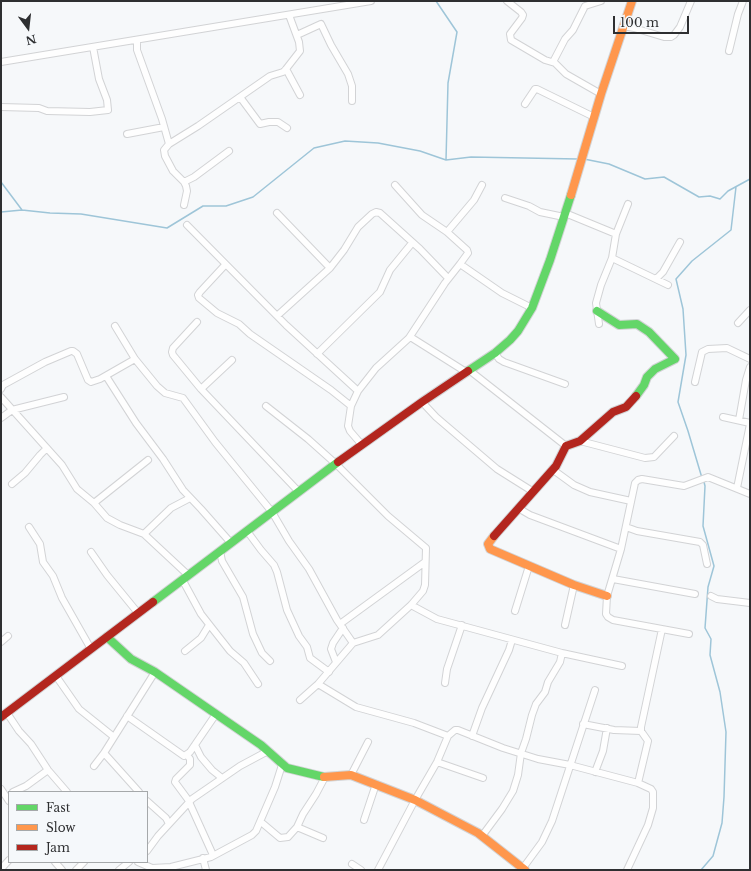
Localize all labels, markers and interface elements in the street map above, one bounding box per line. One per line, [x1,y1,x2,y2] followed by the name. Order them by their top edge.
[8,8,48,48] north arrow
[615,8,691,34] scale bar
[620,15,659,30] text: 100 m
[24,31,38,48] text: N
[8,791,148,863] legend
[46,800,70,815] text: Fast
[46,820,75,835] text: Slow
[46,840,70,855] text: Jam

